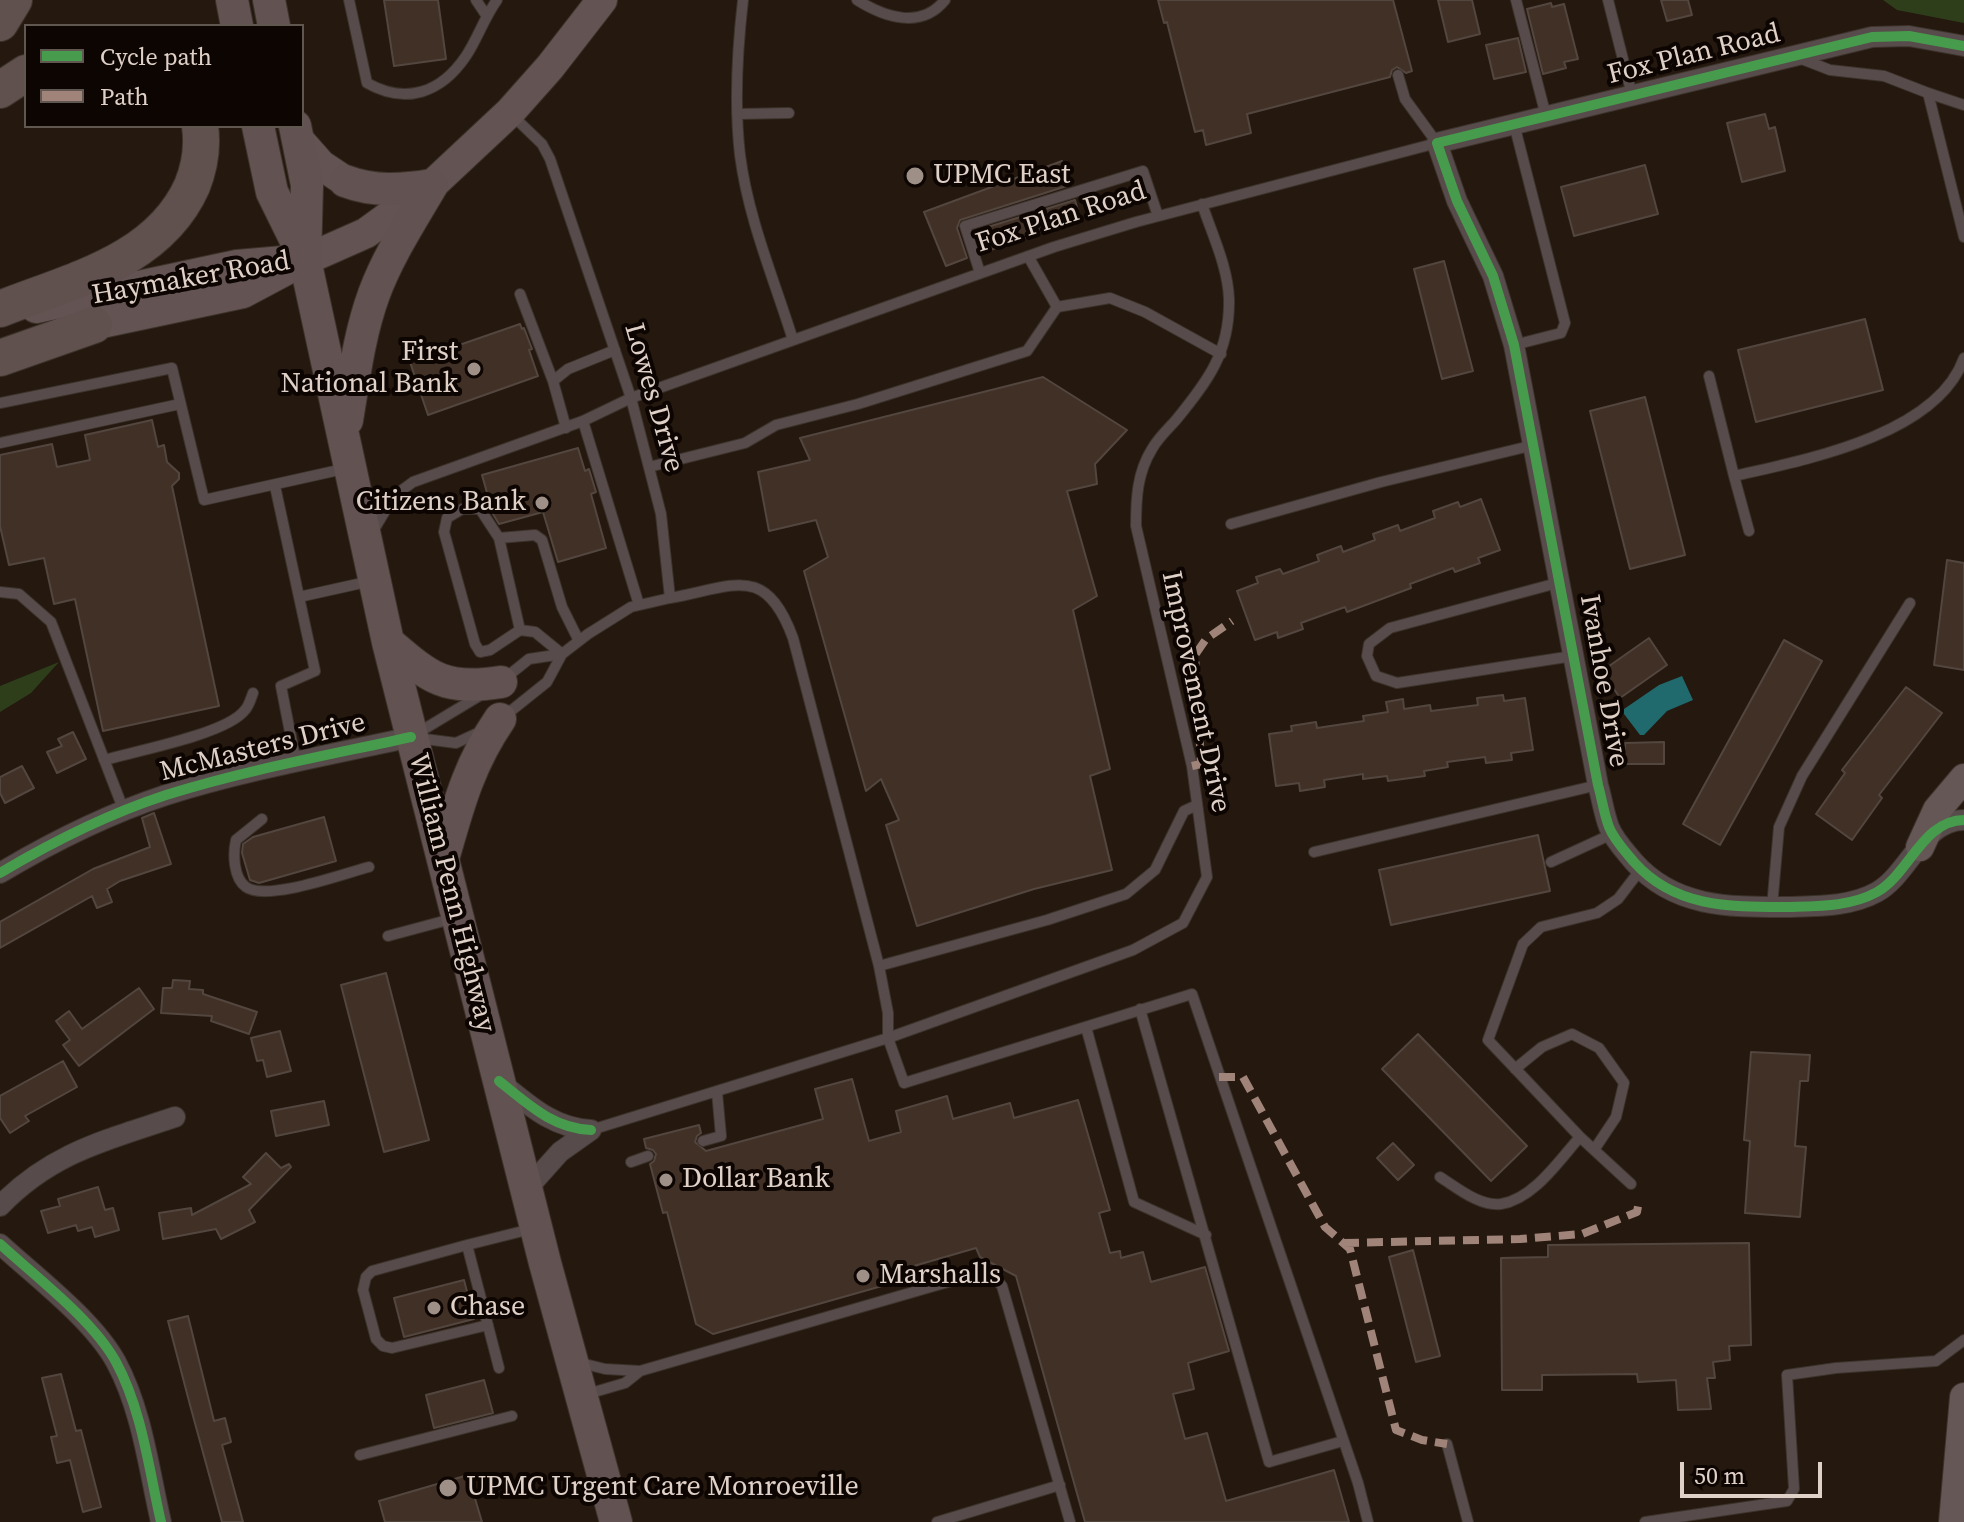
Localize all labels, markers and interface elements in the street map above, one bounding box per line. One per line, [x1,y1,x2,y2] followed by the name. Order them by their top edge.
[1604,17,1784,93] street label: Fox Plan Road
[24,24,304,128] legend
[100,40,212,73] text: Cycle path
[100,80,149,113] text: Path
[933,159,1070,193] place label: UPMC East
[904,165,926,187] marker: UPMC East
[972,175,1150,261] street label: Fox Plan Road
[90,245,292,313] street label: Haymaker Road
[616,320,690,476] street label: Lowes Drive
[281,336,458,402] place label: First National Bank
[465,360,483,378] marker: First National Bank
[356,486,526,520] place label: Citizens Bank
[533,494,551,512] marker: Citizens Bank
[1153,568,1237,816] street label: Improvement Drive
[1571,592,1635,770] street label: Ivanhoe Drive
[157,706,369,790] street label: McMasters Drive
[400,750,502,1036] street label: William Penn Highway
[682,1163,830,1197] place label: Dollar Bank
[657,1171,675,1189] marker: Dollar Bank
[879,1259,1001,1293] place label: Marshalls
[854,1267,872,1285] marker: Marshalls
[450,1291,525,1325] place label: Chase
[425,1299,443,1317] marker: Chase
[1684,1446,1826,1496] scale bar
[1694,1459,1745,1492] text: 50 m
[466,1471,859,1505] place label: UPMC Urgent Care Monroeville
[437,1477,459,1499] marker: UPMC Urgent Care Monroeville

